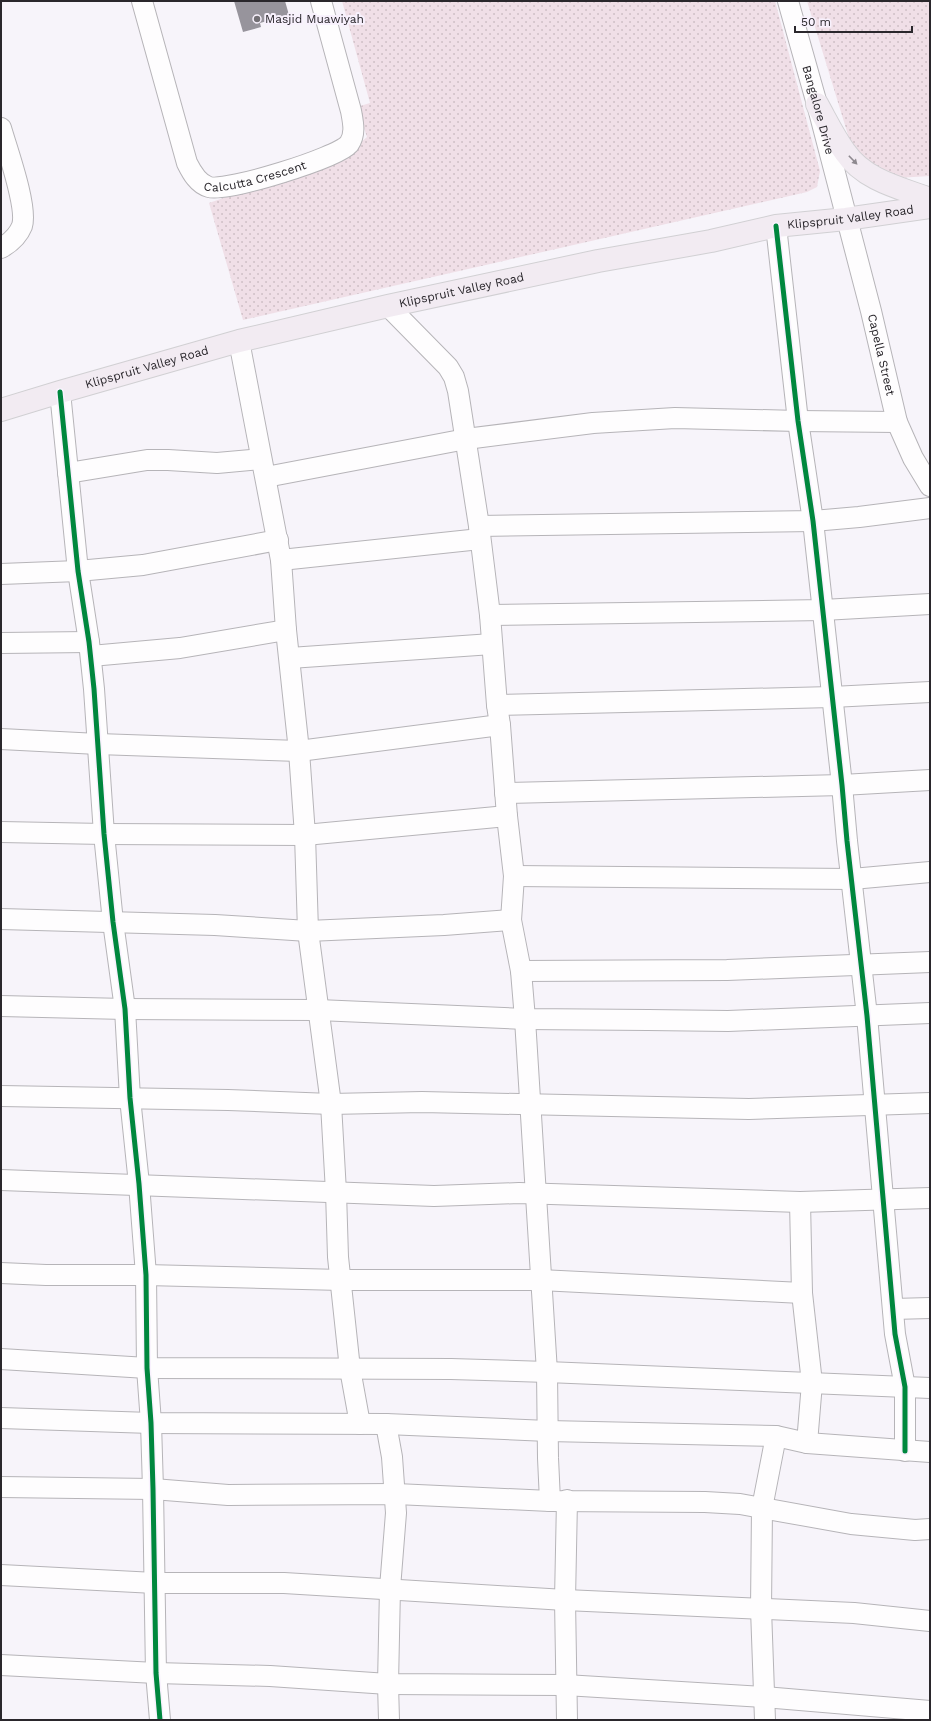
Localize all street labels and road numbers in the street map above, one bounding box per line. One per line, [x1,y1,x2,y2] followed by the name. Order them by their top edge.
[799,64,837,156] street label: Bangalore Drive
[202,158,308,195] street label: Calcutta Crescent
[786,202,915,232] street label: Klipspruit Valley Road
[398,270,525,310] street label: Klipspruit Valley Road
[865,313,898,397] street label: Capella Street
[84,343,210,391] street label: Klipspruit Valley Road

